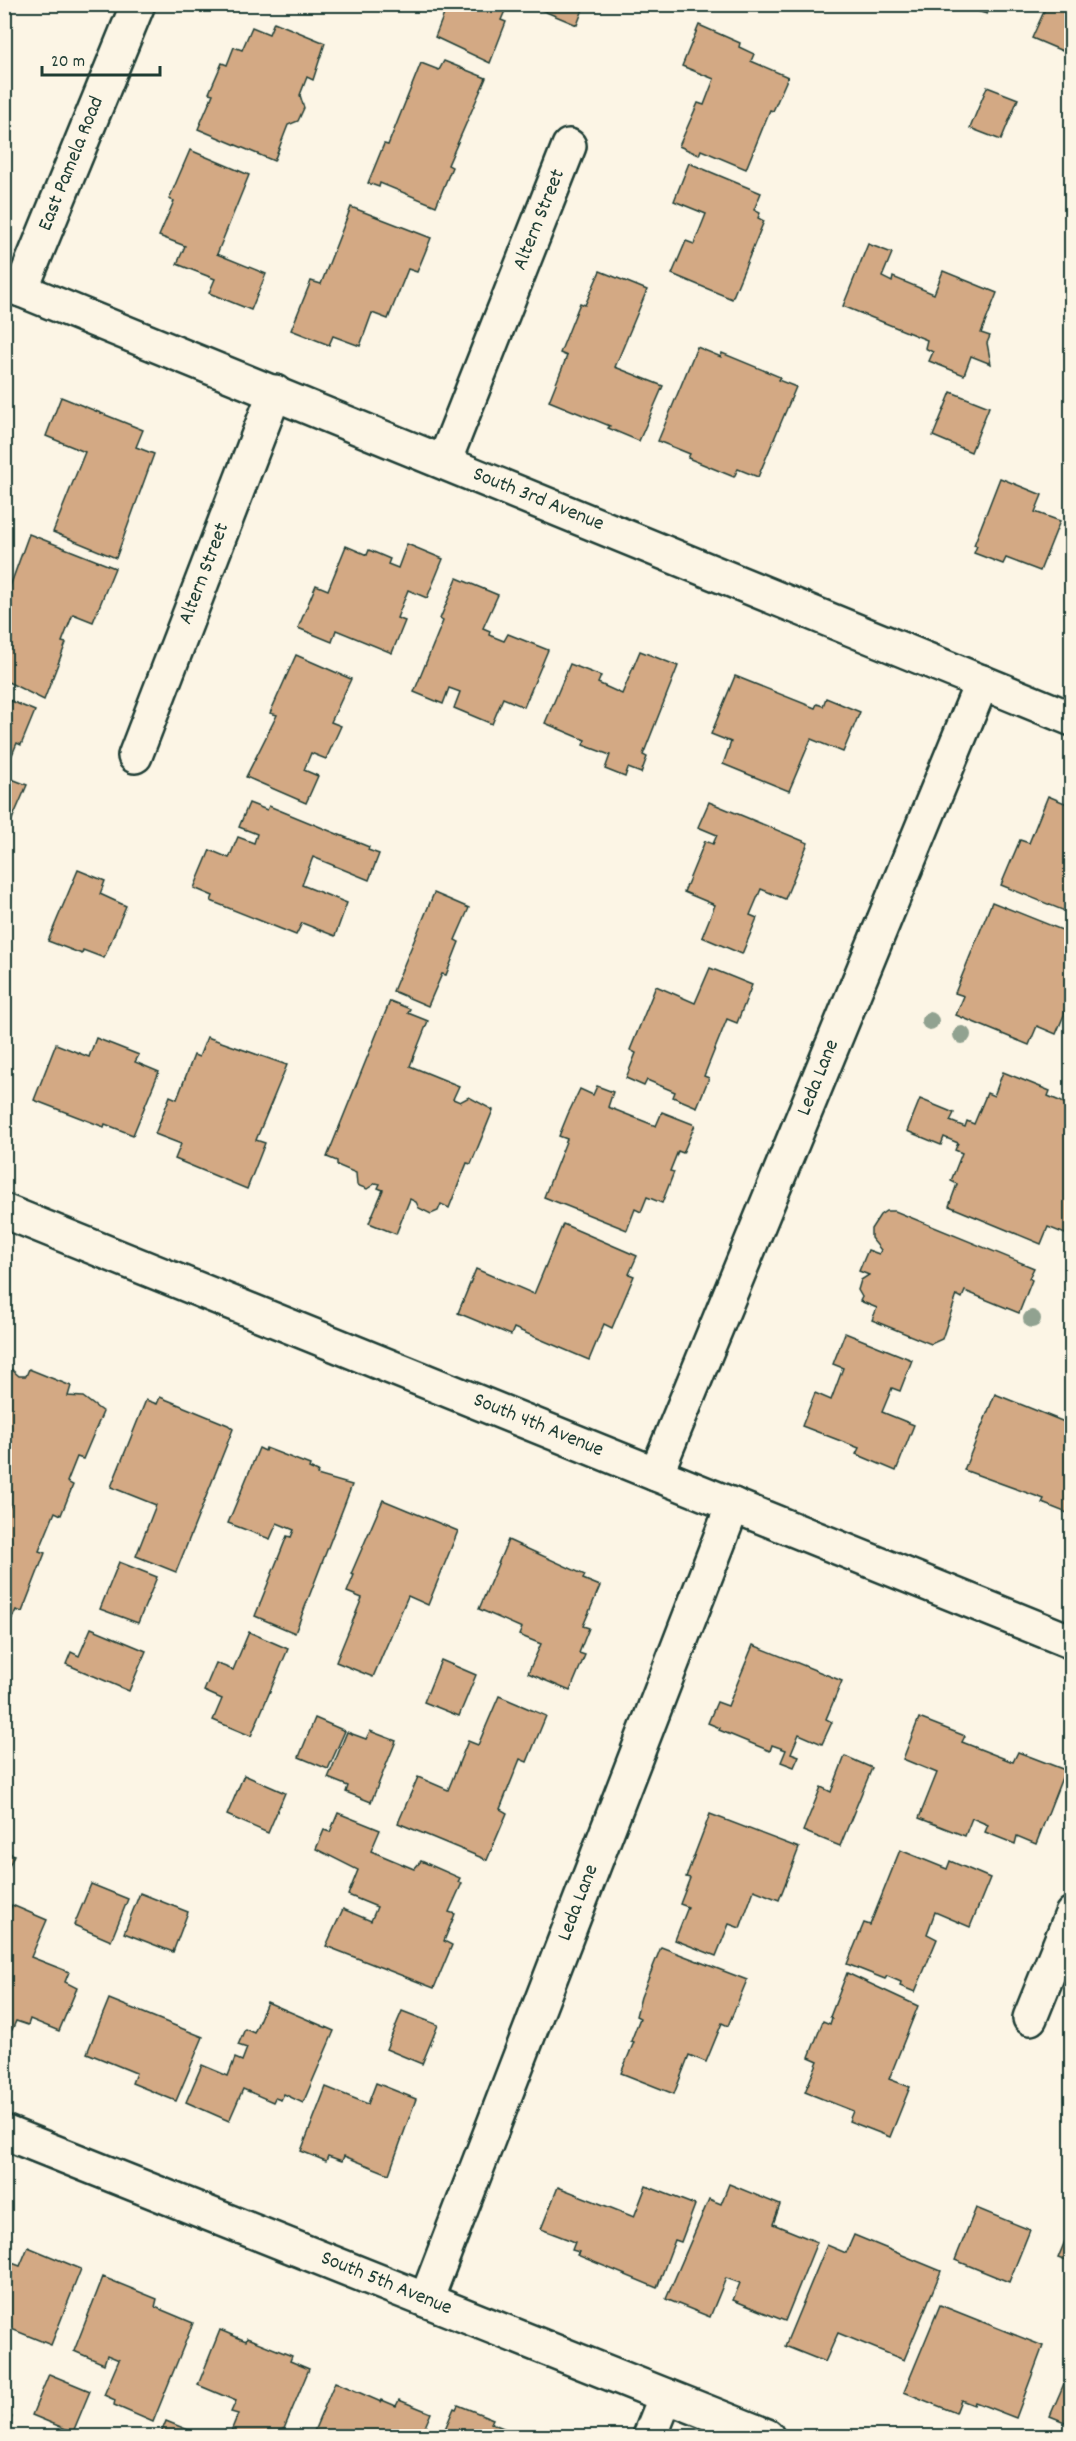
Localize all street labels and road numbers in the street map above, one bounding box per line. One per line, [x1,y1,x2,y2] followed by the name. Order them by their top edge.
[31,92,113,236] street label: East Pamela Road
[506,165,574,275] street label: Altern Street
[468,460,608,540] street label: South 3rd Avenue
[172,519,238,629] street label: Altern Street
[790,1035,848,1121] street label: Leda Lane
[468,1386,608,1466] street label: South 4th Avenue
[551,1860,607,1946] street label: Leda Lane
[316,2244,456,2324] street label: South 5th Avenue

